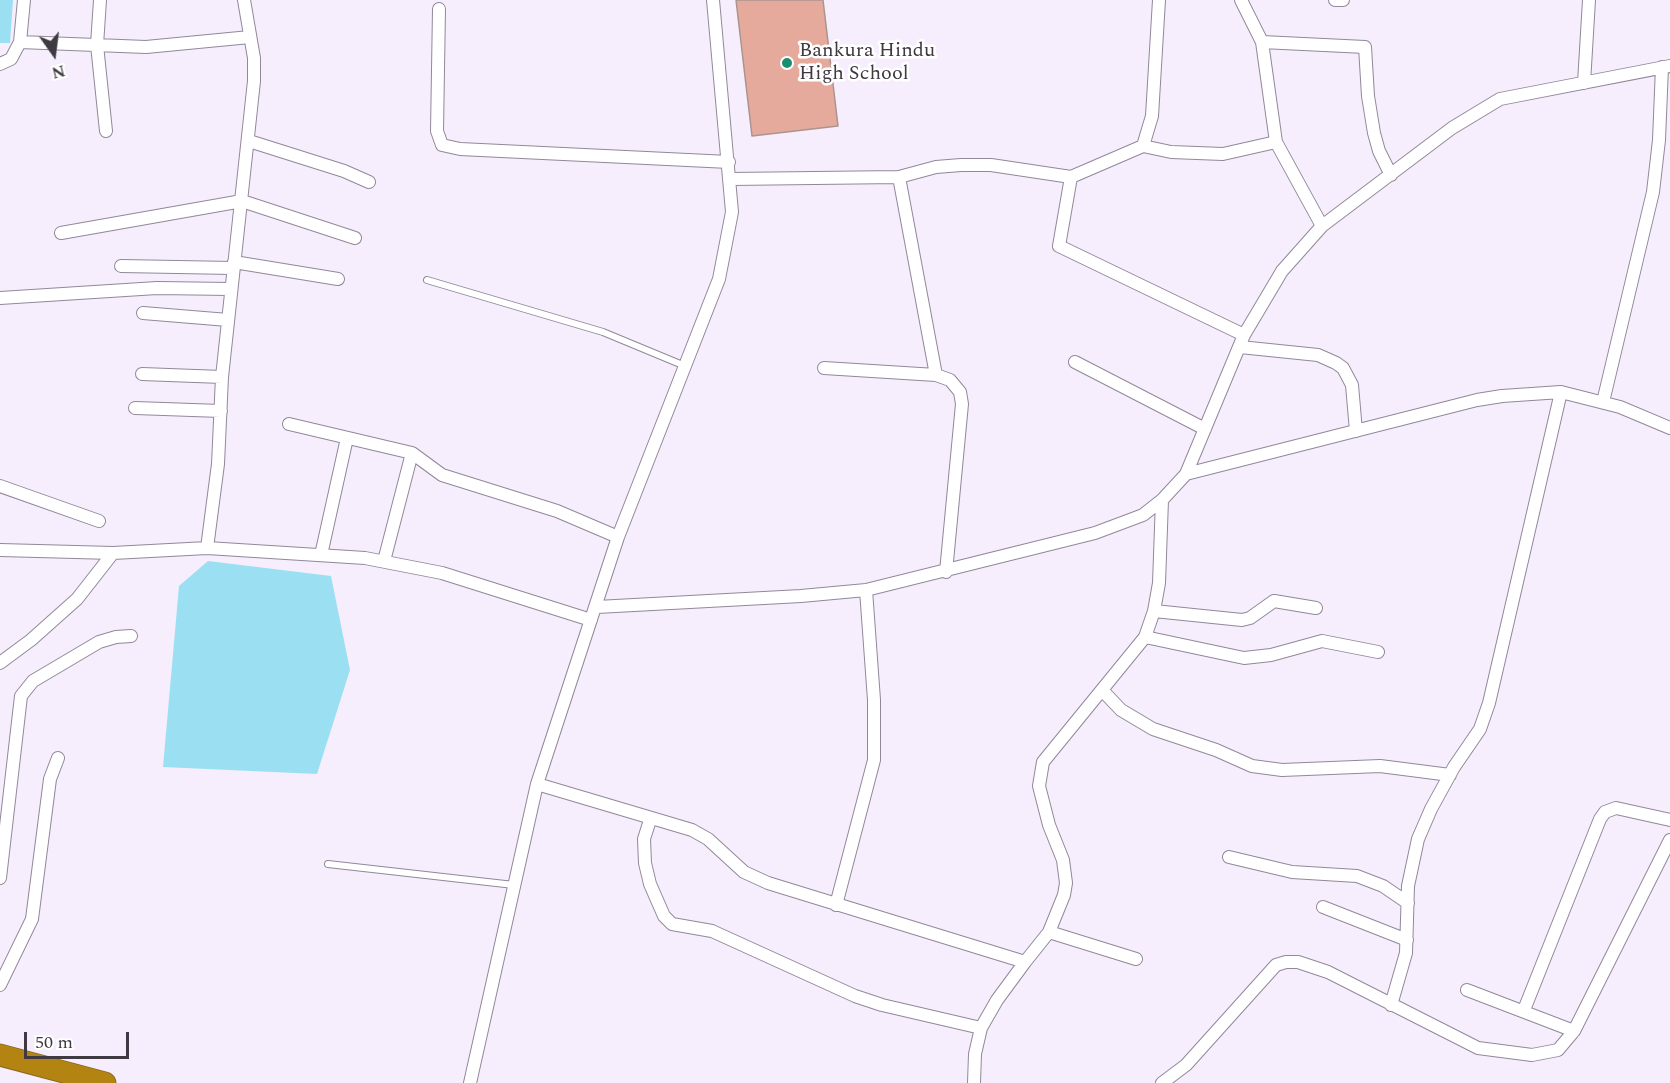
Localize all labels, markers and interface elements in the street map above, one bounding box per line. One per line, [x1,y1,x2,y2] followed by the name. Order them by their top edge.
[24,24,84,84] north arrow
[799,40,935,87] place label: Bankura Hindu High School
[780,56,794,70] marker: Bankura Hindu High School
[49,58,68,85] text: N
[27,1020,132,1058] scale bar
[35,1029,73,1056] text: 50 m

